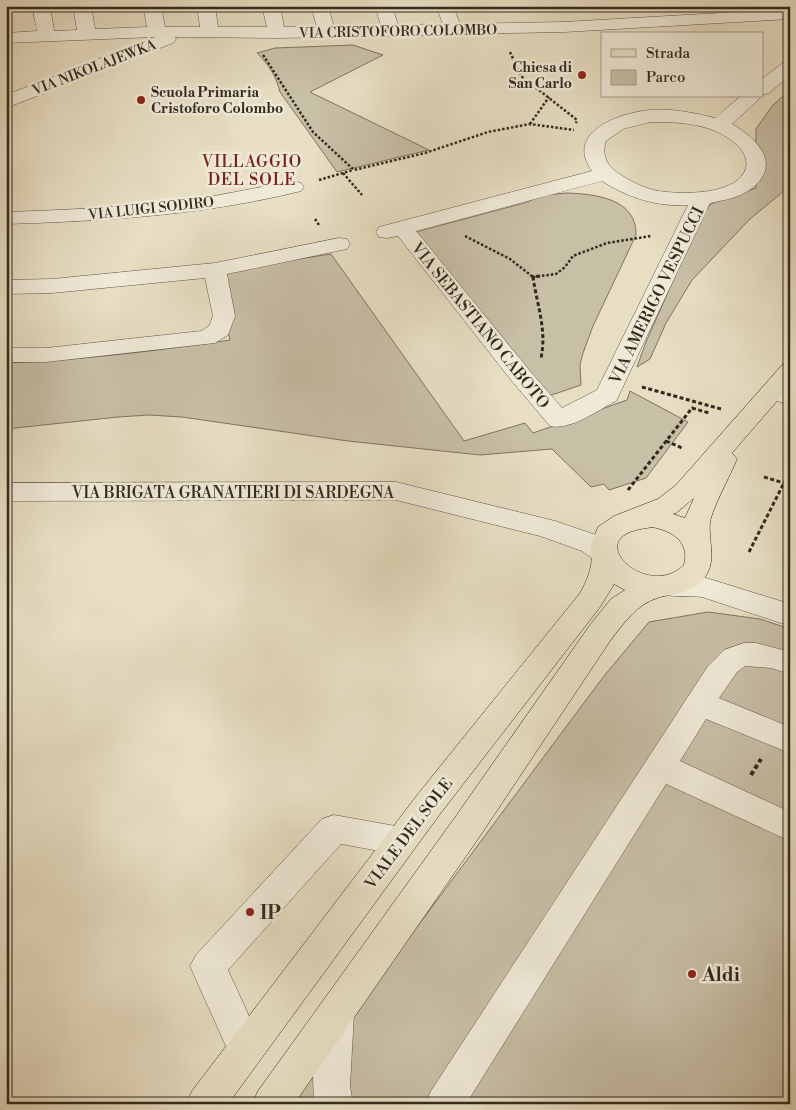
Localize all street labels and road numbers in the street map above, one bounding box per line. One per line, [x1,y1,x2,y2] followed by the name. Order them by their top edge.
[298,21,497,43] street label: VIA CRISTOFORO COLOMBO
[29,36,159,100] street label: VIA NIKOLAJEWKA
[86,193,215,225] street label: VIA LUIGI SODIRO
[605,203,709,388] street label: VIA AMERIGO VESPUCCI
[406,238,554,413] street label: VIA SEBASTIANO CABOTO
[71,483,395,503] street label: VIA BRIGATA GRANATIERI DI SARDEGNA
[360,774,457,894] street label: VIALE DEL SOLE

